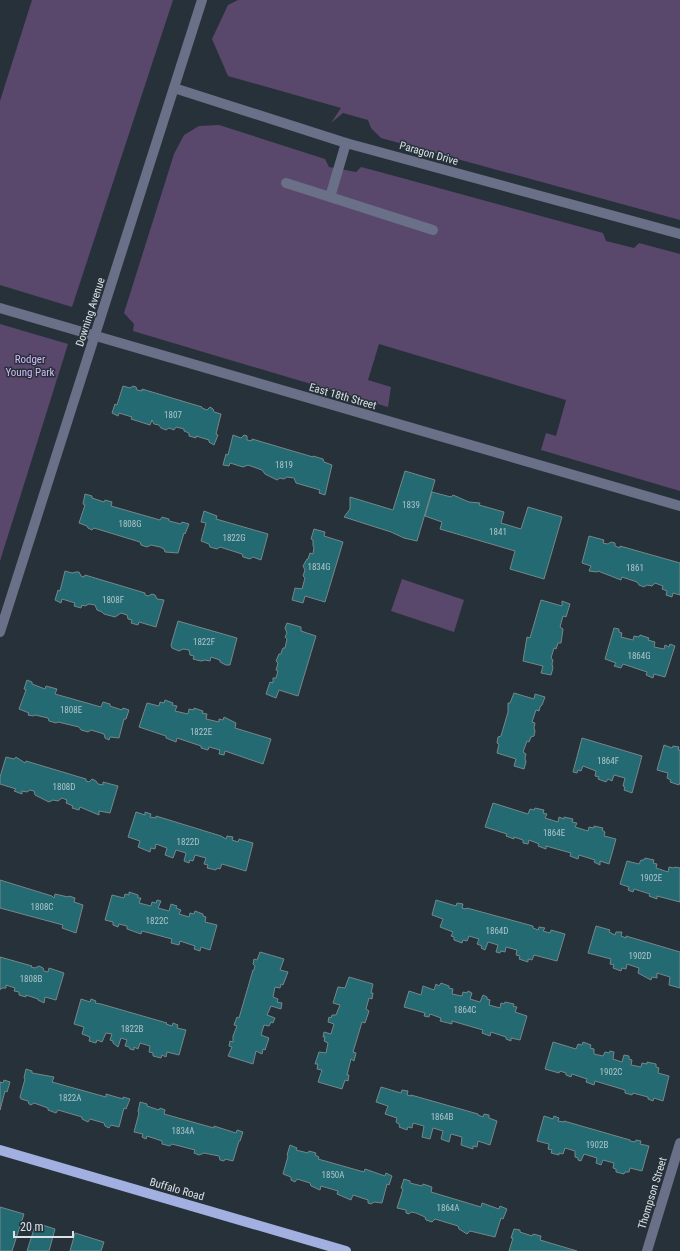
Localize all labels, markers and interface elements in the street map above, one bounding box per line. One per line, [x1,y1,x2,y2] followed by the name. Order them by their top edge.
[398,139,460,168] street label: Paragon Drive
[73,276,108,348] street label: Downing Avenue
[5,353,55,379] park label: Rodger Young Park
[308,381,378,412] street label: East 18th Street
[164,410,182,420] house number: 1807
[275,460,293,470] house number: 1819
[402,500,420,510] house number: 1839
[118,519,142,529] house number: 1808G
[489,527,507,537] house number: 1841
[222,533,246,543] house number: 1822G
[307,562,331,572] house number: 1834G
[626,563,644,573] house number: 1861
[102,595,125,605] house number: 1808F
[193,637,216,647] house number: 1822F
[627,651,651,661] house number: 1864G
[60,705,83,715] house number: 1808E
[190,727,213,737] house number: 1822E
[597,756,620,766] house number: 1864F
[53,782,75,792] house number: 1808D
[543,828,566,838] house number: 1864E
[177,837,199,847] house number: 1822D
[640,873,663,883] house number: 1902E
[31,902,53,912] house number: 1808C
[146,916,168,926] house number: 1822C
[486,926,508,936] house number: 1864D
[629,951,651,961] house number: 1902D
[20,974,42,984] house number: 1808B
[454,1005,476,1015] house number: 1864C
[121,1024,143,1034] house number: 1822B
[600,1067,622,1077] house number: 1902C
[59,1093,81,1103] house number: 1822A
[431,1112,453,1122] house number: 1864B
[172,1126,194,1136] house number: 1834A
[586,1140,608,1150] house number: 1902B
[635,1156,670,1231] street label: Thompson Street
[322,1170,344,1180] house number: 1850A
[148,1175,206,1203] street label: Buffalo Road
[437,1203,459,1213] house number: 1864A
[14,1213,73,1239] scale bar
[20,1220,44,1234] text: 20 m

